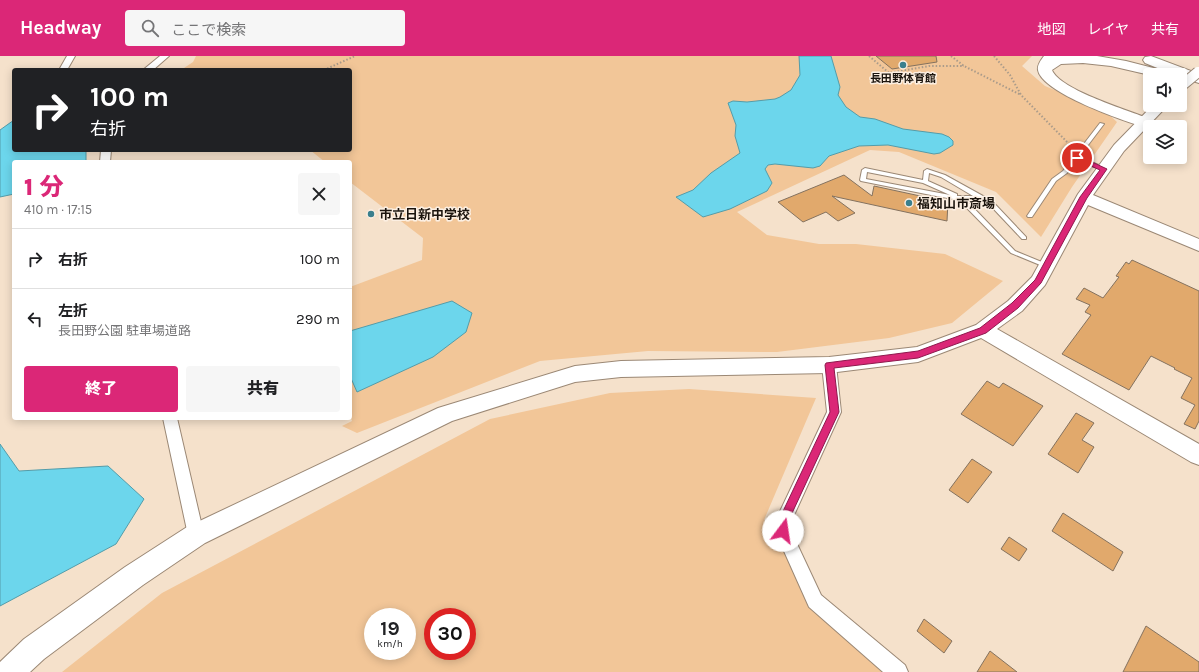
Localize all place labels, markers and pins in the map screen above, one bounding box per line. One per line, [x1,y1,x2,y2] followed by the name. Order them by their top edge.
[898,60,908,70] marker: 長田野体育館
[870,72,936,85] place label: 長田野体育館
[1060,141,1094,175] pin
[917,196,995,211] place label: 福知山市斎場
[904,198,914,208] marker: 福知山市斎場
[379,207,470,222] place label: 市立日新中学校
[366,209,376,219] marker: 市立日新中学校

